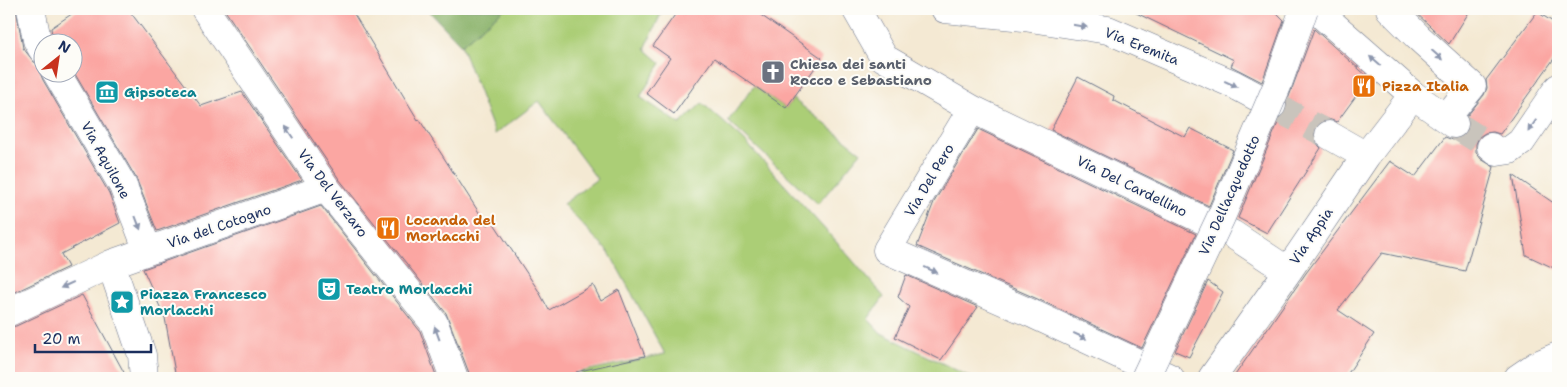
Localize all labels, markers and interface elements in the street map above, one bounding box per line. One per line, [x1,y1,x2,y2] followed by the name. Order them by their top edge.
[1072,22,1088,30] one-way arrow
[1102,23,1182,69] street label: Via Eremita
[32,32,82,82] north arrow
[55,36,74,57] text: N
[1431,49,1443,61] one-way arrow
[790,55,932,89] place label: Chiesa dei santi Rocco e Sebastiano
[1369,55,1381,67] one-way arrow
[760,59,786,85] church icon: Chiesa dei santi Rocco e Sebastiano
[1351,73,1377,99] restaurant icon: Pizza Italia
[1382,77,1469,95] place label: Pizza Italia
[94,79,120,105] museum icon: Gipsoteca
[1224,80,1238,88] one-way arrow
[124,83,197,101] place label: Gipsoteca
[77,118,135,202] street label: Via Aquilone
[1527,119,1537,132] one-way arrow
[284,126,293,139] one-way arrow
[1194,132,1264,258] street label: Via Dell'acquedotto
[900,140,958,220] street label: Via Del Pero
[294,145,372,241] street label: Via Del Verzaro
[1074,151,1190,221] street label: Via Del Cardellino
[165,200,273,252] street label: Via del Cotogno
[1285,204,1337,268] street label: Via Appia
[406,211,496,245] place label: Locanda del Morlacchi
[375,215,401,241] restaurant icon: Locanda del Morlacchi
[134,216,142,230] one-way arrow
[924,266,938,274] one-way arrow
[316,276,342,302] theatre icon: Teatro Morlacchi
[346,280,472,298] place label: Teatro Morlacchi
[60,281,74,289] one-way arrow
[140,285,267,319] place label: Piazza Francesco Morlacchi
[109,289,135,315] place icon: Piazza Francesco Morlacchi
[35,322,151,354] scale bar
[433,325,440,340] one-way arrow
[42,329,81,349] text: 20 m
[1073,332,1087,340] one-way arrow

